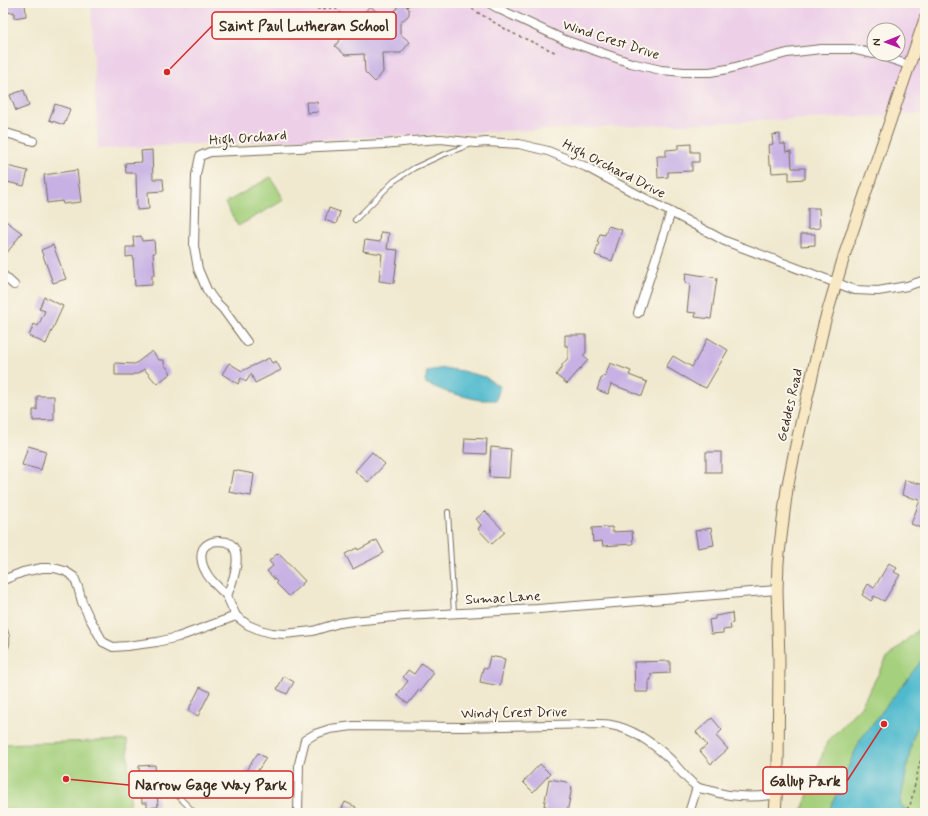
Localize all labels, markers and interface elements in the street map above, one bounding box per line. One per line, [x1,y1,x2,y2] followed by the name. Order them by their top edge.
[212,12,396,39] callout: Saint Paul Lutheran School
[560,16,662,64] street label: Wind Crest Drive
[219,17,389,37] text: Saint Paul Lutheran School
[866,22,906,62] north arrow
[870,38,884,46] text: N
[209,126,288,152] street label: High Orchard
[558,135,669,205] street label: High Orchard Drive
[773,367,807,443] street label: Geddes Road
[465,587,541,609] street label: Sumac Lane
[461,703,567,723] street label: Windy Crest Drive
[763,767,847,794] callout: Gallup Park
[129,771,293,798] callout: Narrow Gage Way Park
[769,772,841,792] text: Gallup Park
[135,776,288,798] text: Narrow Gage Way Park

